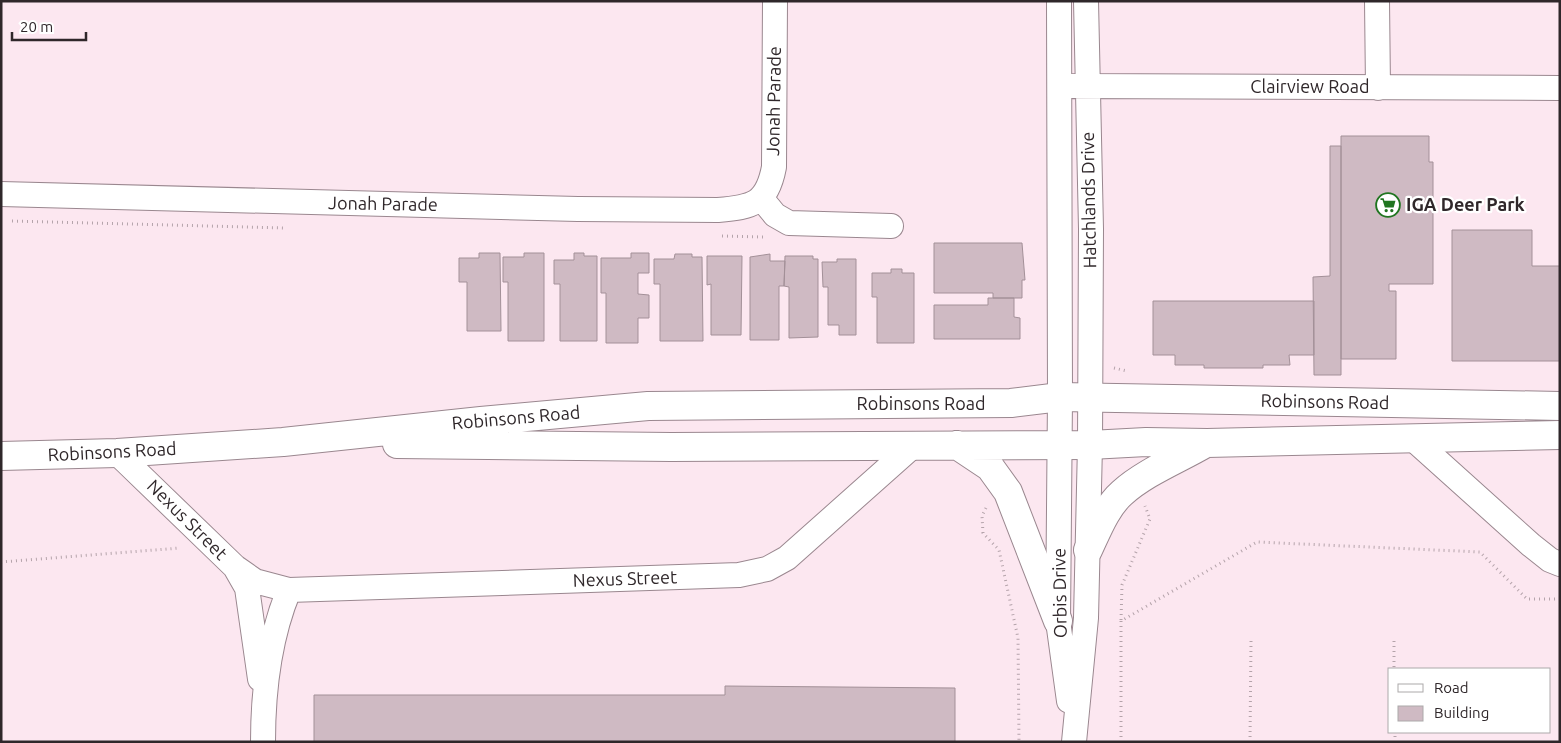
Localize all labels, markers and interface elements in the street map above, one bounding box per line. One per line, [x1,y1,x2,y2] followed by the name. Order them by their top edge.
[12,10,86,42] scale bar
[20,18,53,35] text: 20 m
[762,46,784,156] street label: Jonah Parade
[1250,76,1370,96] street label: Clairview Road
[1077,131,1099,269] street label: Hatchlands Drive
[328,192,438,214] street label: Jonah Parade
[1375,192,1401,218] supermarket icon: IGA Deer Park
[1406,194,1525,214] place label: IGA Deer Park
[1260,390,1390,412] street label: Robinsons Road
[857,393,985,413] street label: Robinsons Road
[451,401,581,433] street label: Robinsons Road
[47,438,177,464] street label: Robinsons Road
[144,475,232,563] street label: Nexus Street
[1048,548,1070,638] street label: Orbis Drive
[572,566,677,590] street label: Nexus Street
[1388,668,1551,733] legend
[1434,679,1469,696] text: Road
[1434,704,1489,721] text: Building

